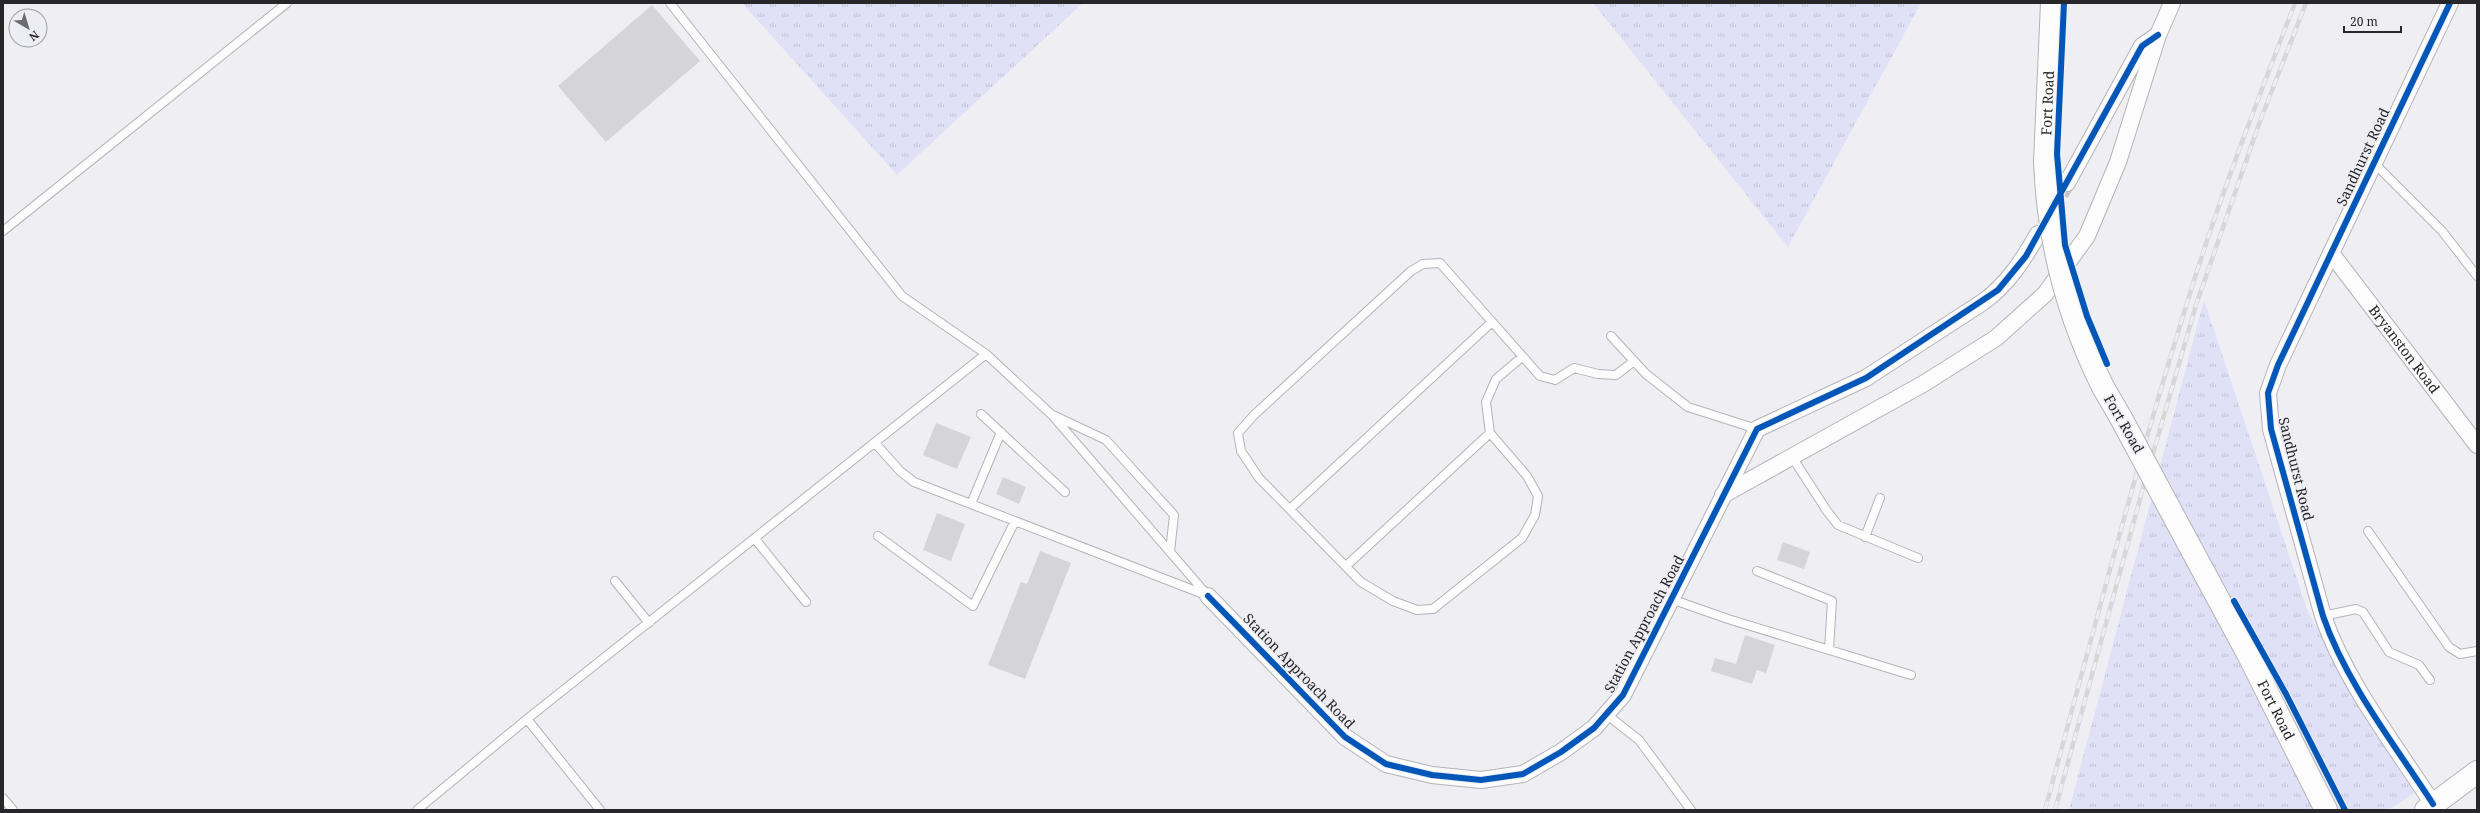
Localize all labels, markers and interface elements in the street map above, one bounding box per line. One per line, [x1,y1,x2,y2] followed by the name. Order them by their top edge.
[8,8,48,48] north arrow
[2344,8,2401,34] scale bar
[2350,13,2378,30] text: 20 m
[26,28,42,45] text: N
[2036,70,2058,136] street label: Fort Road
[2332,104,2394,209] street label: Sandhurst Road
[2365,301,2445,397] street label: Bryanston Road
[2100,391,2149,457] street label: Fort Road
[2274,415,2319,523] street label: Sandhurst Road
[1599,551,1688,696] street label: Station Approach Road
[1239,609,1360,733] street label: Station Approach Road
[2253,677,2300,743] street label: Fort Road

